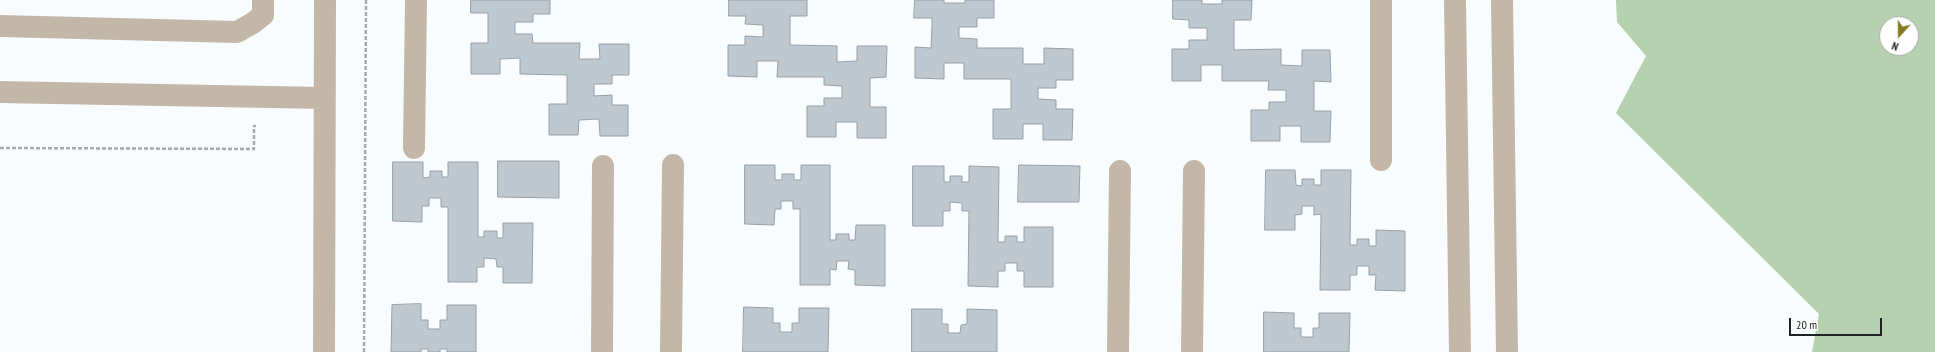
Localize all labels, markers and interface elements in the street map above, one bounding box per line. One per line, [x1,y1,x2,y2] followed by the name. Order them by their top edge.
[1879,16,1919,56] north arrow
[1890,39,1900,54] text: N
[1791,310,1884,336] scale bar
[1796,317,1817,332] text: 20 m

